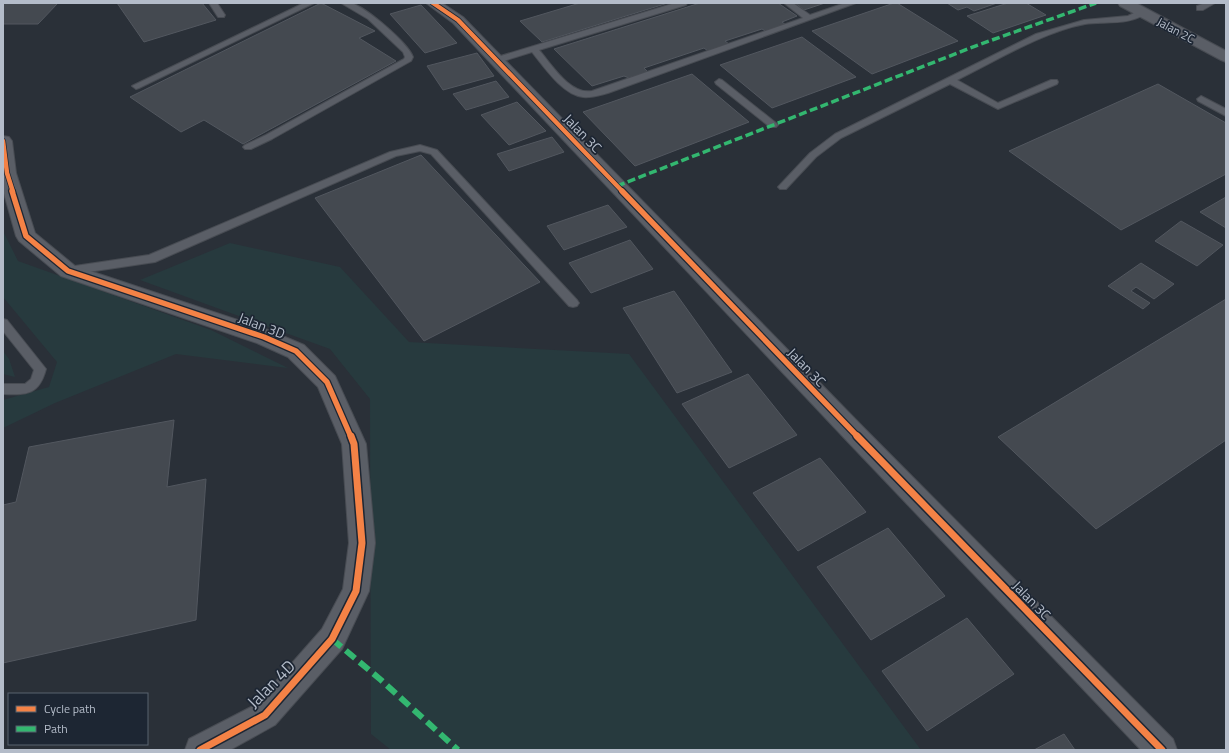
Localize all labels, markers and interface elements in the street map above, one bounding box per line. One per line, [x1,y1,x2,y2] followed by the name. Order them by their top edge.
[1154,12,1199,48] street label: Jalan 2C
[559,109,607,158] street label: Jalan 3C
[235,306,289,344] street label: Jalan 3D
[783,343,831,392] street label: Jalan 3C
[1008,576,1056,625] street label: Jalan 3C
[241,654,301,714] street label: Jalan 4D
[8,693,148,745] legend
[44,699,96,718] text: Cycle path
[44,719,68,738] text: Path

